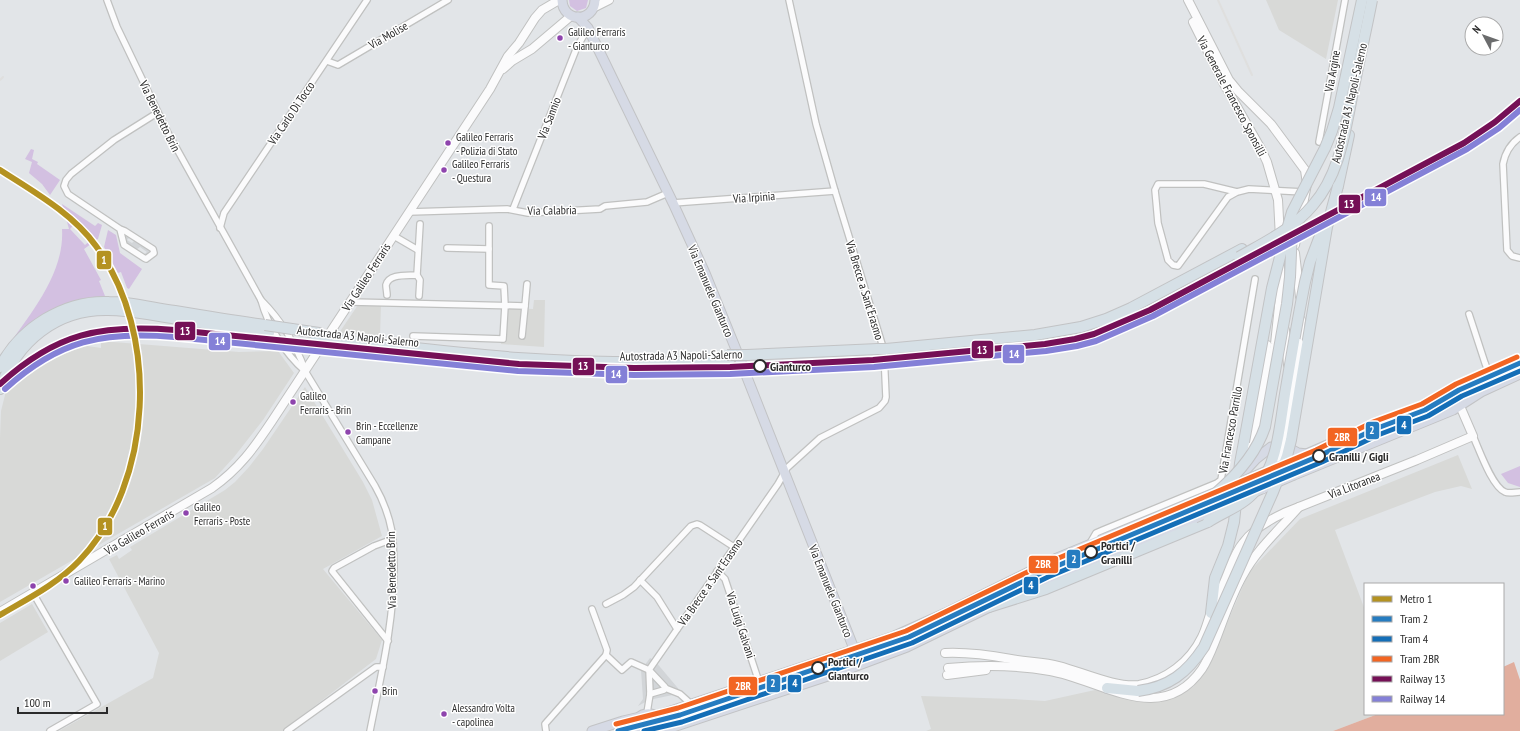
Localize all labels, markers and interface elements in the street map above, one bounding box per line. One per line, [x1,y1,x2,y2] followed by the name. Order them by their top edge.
[1464,16,1504,56] north arrow
[365,18,410,53] street label: Via Molise
[1469,23,1484,36] text: N
[568,25,626,53] place label: Galileo Ferraris - Gianturco
[555,33,565,43] marker: Galileo Ferraris - Gianturco
[1193,33,1270,159] street label: Via Generale Francesco Sponsilli
[1328,42,1370,164] street label: Autostrada A3 Napoli-Salerno
[1321,49,1343,94] street label: Via Argine
[136,77,184,154] street label: Via Benedetto Brin
[264,78,318,148] street label: Via Carlo Di Tocco
[534,95,564,142] street label: Via Sannio
[456,130,518,158] place label: Galileo Ferraris - Polizia di Stato
[443,138,453,148] marker: Galileo Ferraris - Polizia di Stato
[452,157,510,185] place label: Galileo Ferraris - Questura
[439,165,449,175] marker: Galileo Ferraris - Questura
[731,188,776,206] street label: Via Irpinia
[1364,188,1387,207] line badge: 14
[1371,190,1382,204] text: 14
[1338,194,1361,214] line badge: 13
[1344,197,1354,211] text: 13
[526,202,577,218] street label: Via Calabria
[842,237,887,342] street label: Via Brecce a Sant'Erasmo
[338,240,394,315] street label: Via Galileo Ferraris
[684,242,737,339] street label: Via Emanuele Gianturco
[96,250,112,270] line badge: 1
[101,253,107,267] text: 1
[174,321,196,341] line badge: 13
[296,322,420,350] street label: Autostrada A3 Napoli-Salerno
[180,324,190,338] text: 13
[208,332,231,351] line badge: 14
[215,334,226,348] text: 14
[971,340,994,359] line badge: 13
[977,343,987,357] text: 13
[1002,344,1025,364] line badge: 14
[620,346,742,364] street label: Autostrada A3 Napoli-Salerno
[1009,347,1020,361] text: 14
[572,357,595,376] line badge: 13
[578,359,588,373] text: 13
[753,359,767,373] marker: Gianturco
[770,359,811,374] place label: Gianturco
[605,365,628,384] line badge: 14
[611,367,622,381] text: 14
[1215,385,1245,476] street label: Via Francesco Parrillo
[300,389,351,417] place label: Galileo Ferraris - Brin
[288,397,298,407] marker: Galileo Ferraris - Brin
[1396,415,1412,435] line badge: 4
[1401,418,1407,432] text: 4
[356,419,418,447] place label: Brin - Eccellenze Campane
[1365,421,1380,440] line badge: 2
[1369,423,1375,437] text: 2
[343,427,353,437] marker: Brin - Eccellenze Campane
[1327,427,1358,447] line badge: 2BR
[1334,430,1351,444] text: 2BR
[1312,449,1326,463] marker: Granilli / Gigli
[1329,449,1389,464] place label: Granilli / Gigli
[1325,468,1382,502] street label: Via Litoranea
[194,500,251,528] place label: Galileo Ferraris - Poste
[101,506,177,559] street label: Via Galileo Ferraris
[181,508,191,518] marker: Galileo Ferraris - Poste
[97,517,113,536] line badge: 1
[102,519,108,533] text: 1
[383,531,399,610] street label: Via Benedetto Brin
[674,535,746,629] street label: Via Brecce a Sant'Erasmo
[1101,538,1136,567] place label: Portici / Granilli
[805,542,856,640] street label: Via Emanuele Gianturco
[1084,545,1098,559] marker: Portici / Granilli
[1066,549,1081,569] line badge: 2
[1071,552,1077,566] text: 2
[1028,555,1059,574] line badge: 2BR
[1035,557,1052,571] text: 2BR
[74,574,165,588] place label: Galileo Ferraris - Marino
[61,576,71,586] marker: Galileo Ferraris - Marino
[1023,576,1039,595] line badge: 4
[1028,578,1034,592] text: 4
[28,581,38,591] unlabelled marker
[1364,583,1504,715] legend
[723,589,759,660] street label: Via Luigi Galvani
[1400,591,1432,606] text: Metro 1
[1400,611,1428,626] text: Tram 2
[1400,631,1429,646] text: Tram 4
[1400,651,1440,666] text: Tram 2BR
[828,654,869,683] place label: Portici / Gianturco
[811,661,825,675] marker: Portici / Gianturco
[1400,671,1445,686] text: Railway 13
[766,674,781,693] line badge: 2
[787,674,802,693] line badge: 4
[728,676,758,696] line badge: 2BR
[770,676,776,690] text: 2
[792,676,798,690] text: 4
[735,679,752,693] text: 2BR
[382,684,398,698] place label: Brin
[370,686,380,696] marker: Brin
[18,689,107,715] scale bar
[1400,691,1446,706] text: Railway 14
[24,695,51,710] text: 100 m
[452,701,515,729] place label: Alessandro Volta - capolinea
[439,709,449,719] marker: Alessandro Volta - capolinea

